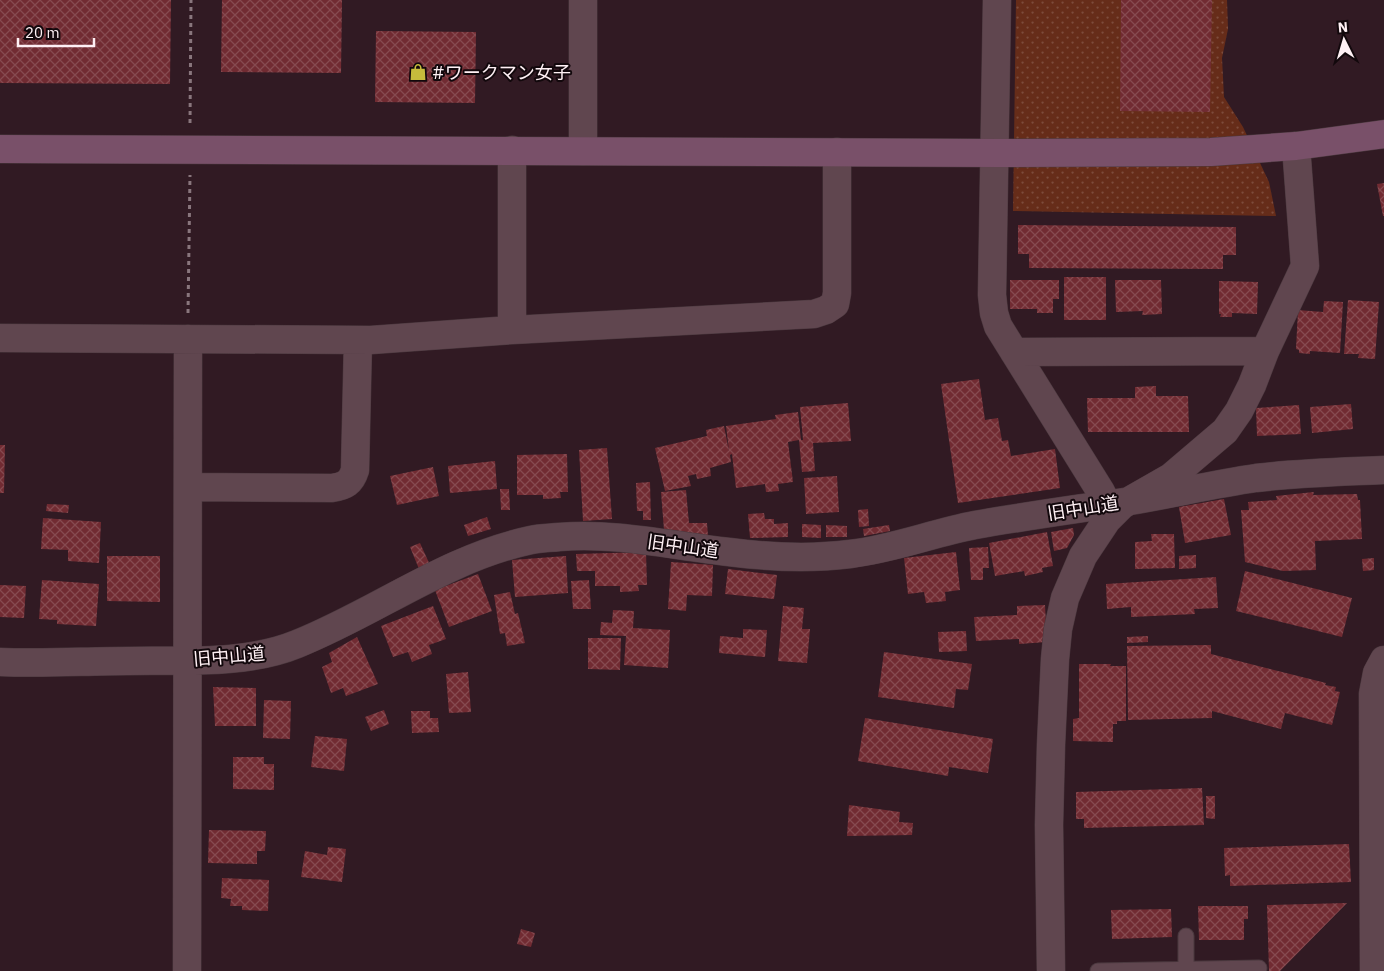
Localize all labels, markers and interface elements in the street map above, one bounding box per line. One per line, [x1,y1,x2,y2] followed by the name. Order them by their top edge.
[18,15,94,47] scale bar
[1319,15,1369,65] north arrow
[1337,18,1349,36] text: N
[25,23,60,42] text: 20 m
[432,61,571,84] place label: #ワークマン女子
[408,62,428,82] shop icon: #ワークマン女子
[1046,491,1120,525] street label: 旧中山道
[646,530,720,562] street label: 旧中山道
[192,641,266,671] street label: 旧中山道

